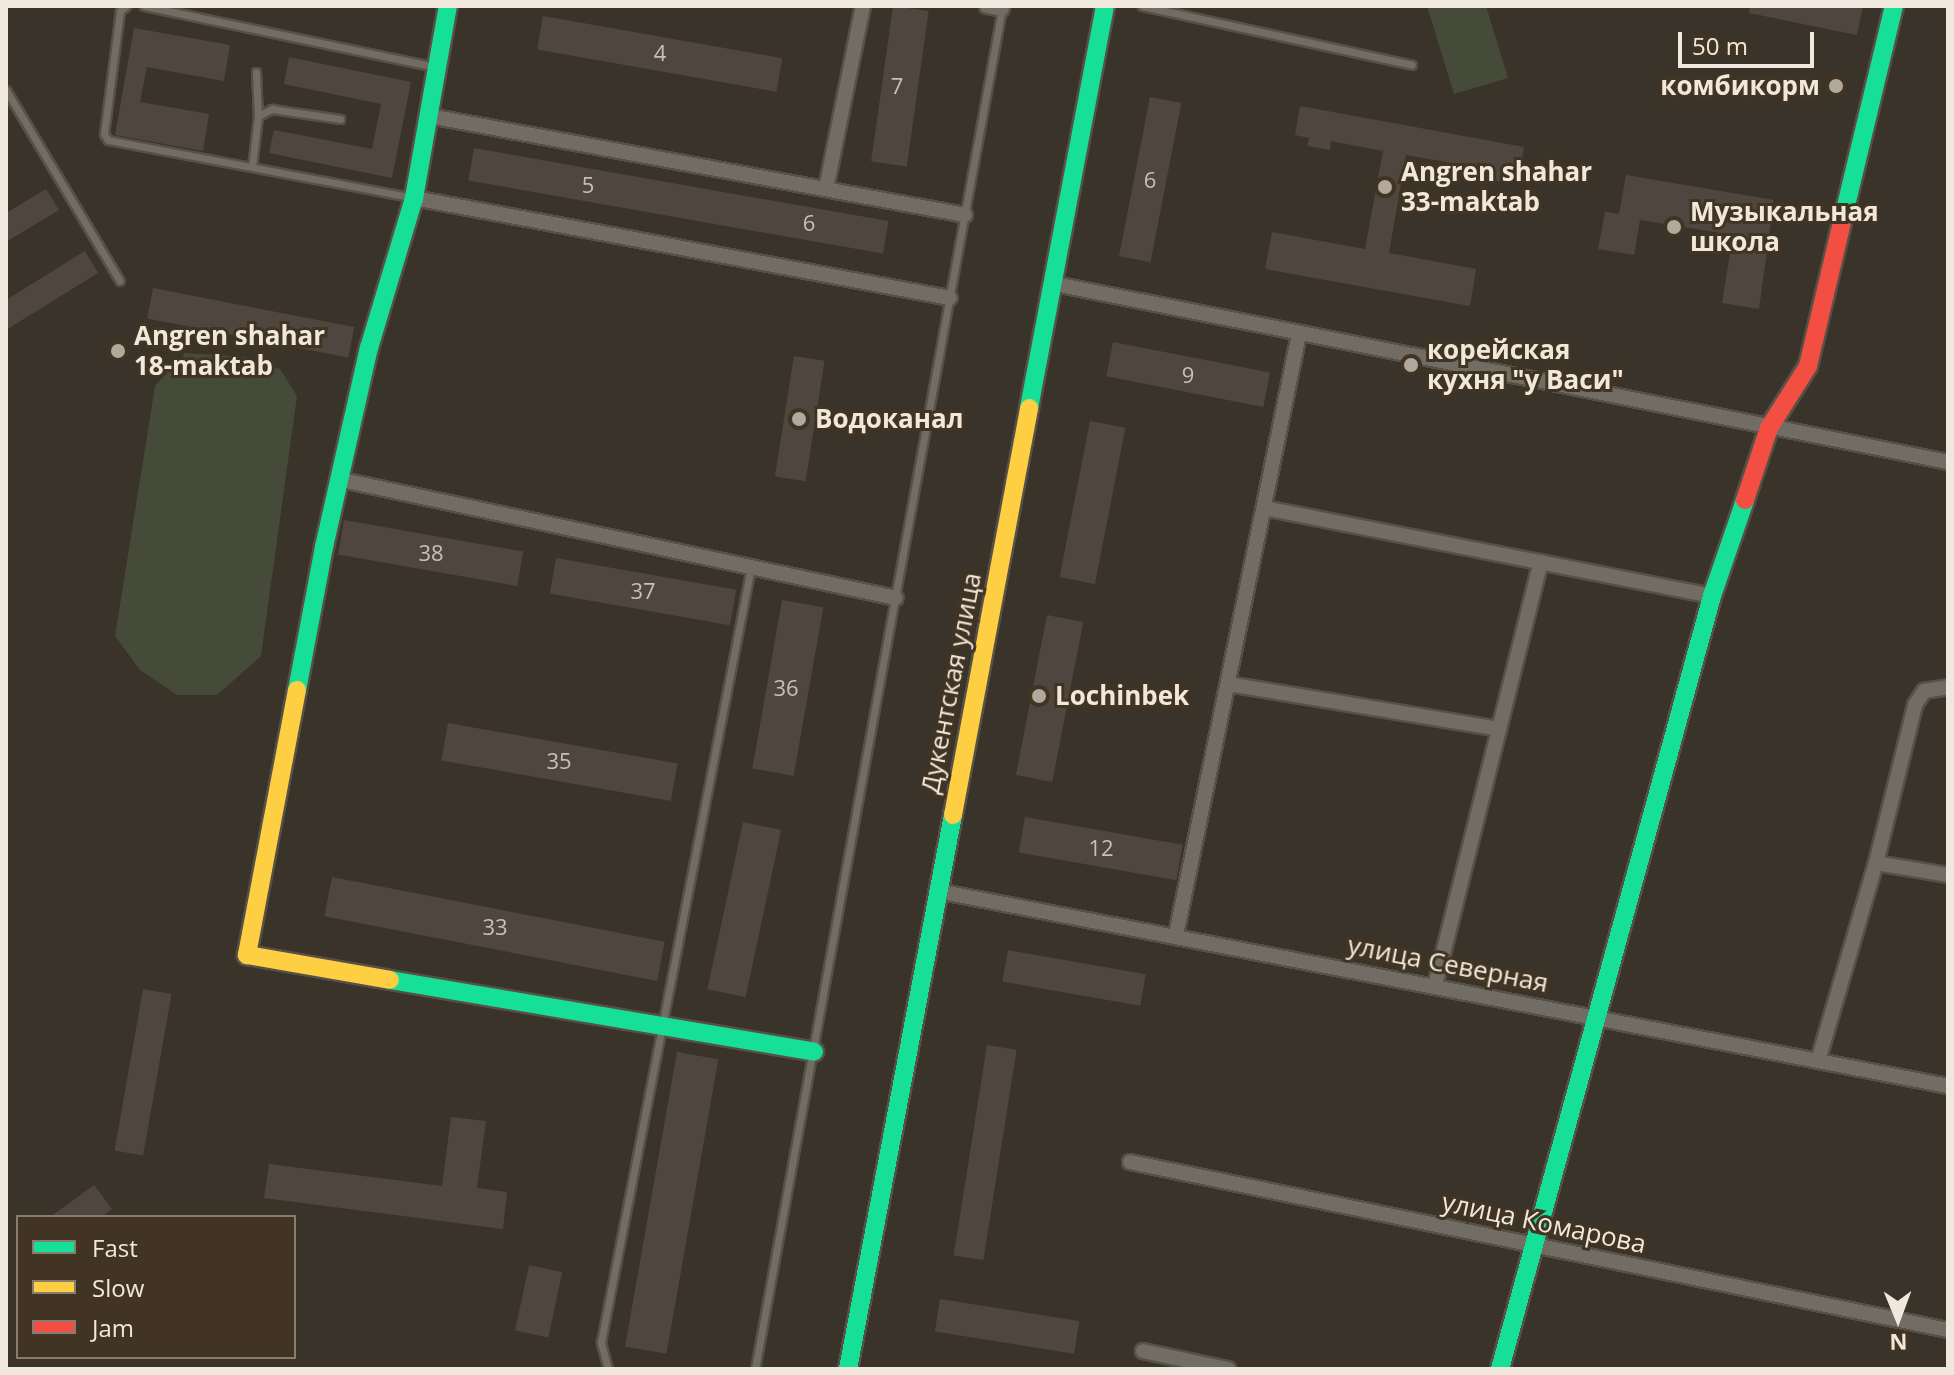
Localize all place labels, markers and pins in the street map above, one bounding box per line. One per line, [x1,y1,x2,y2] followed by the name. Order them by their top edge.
[1660,70,1820,102] place label: комбикорм
[1827,77,1845,95] marker: комбикорм
[1401,156,1592,218] place label: Angren shahar 33-maktab
[1376,178,1394,196] marker: Angren shahar 33-maktab
[1690,196,1879,258] place label: Музыкальная школа
[1665,218,1683,236] marker: Музыкальная школа
[134,320,325,382] place label: Angren shahar 18-maktab
[1427,334,1624,396] place label: корейская кухня "у Васи"
[109,342,127,360] marker: Angren shahar 18-maktab
[1402,356,1420,374] marker: корейская кухня "у Васи"
[815,403,963,435] place label: Водоканал
[790,410,808,428] marker: Водоканал
[1055,680,1189,712] place label: Lochinbek
[1030,687,1048,705] marker: Lochinbek

